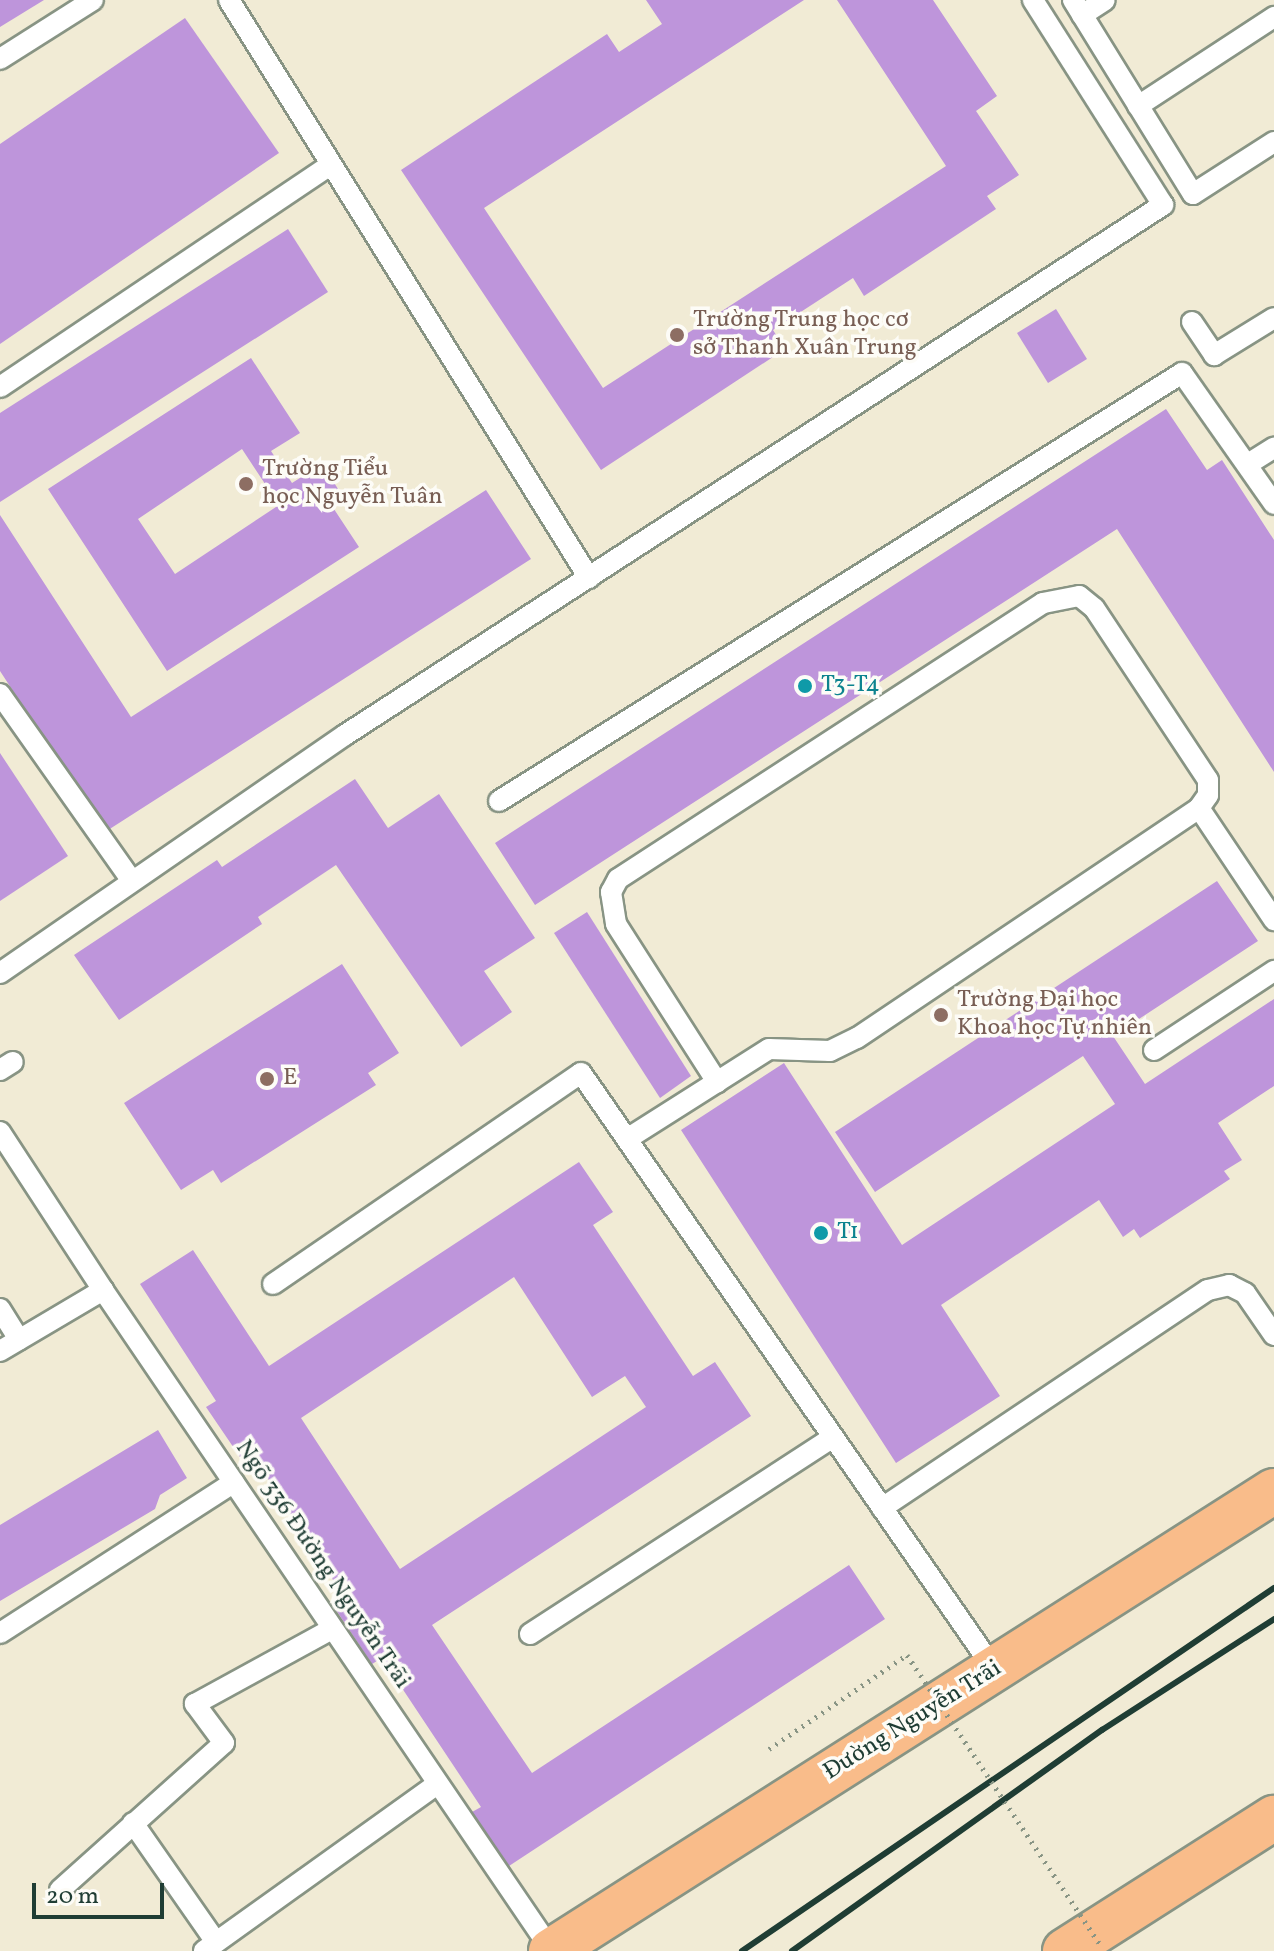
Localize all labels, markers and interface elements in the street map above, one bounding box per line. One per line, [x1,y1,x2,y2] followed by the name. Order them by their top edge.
[693,307,918,363] place label: Trường Trung học cơ sở Thanh Xuân Trung
[668,326,686,344] marker: Trường Trung học cơ sở Thanh Xuân Trung
[262,456,443,512] place label: Trường Tiểu học Nguyễn Tuân
[237,475,255,493] marker: Trường Tiểu học Nguyễn Tuân
[821,672,880,700] place label: T3-T4
[796,677,814,695] marker: T3-T4
[957,987,1153,1043] place label: Trường Đại học Khoa học Tự nhiên
[932,1006,950,1024] marker: Trường Đại học Khoa học Tự nhiên
[283,1065,297,1093] place label: E
[258,1070,276,1088] marker: E
[837,1219,859,1247] place label: T1
[812,1224,830,1242] marker: T1
[228,1435,416,1695] street label: Ngõ 336 Đường Nguyễn Trãi
[819,1655,1007,1787] street label: Đường Nguyễn Trãi
[36,1867,168,1917] scale bar
[46,1880,99,1914] text: 20 m

